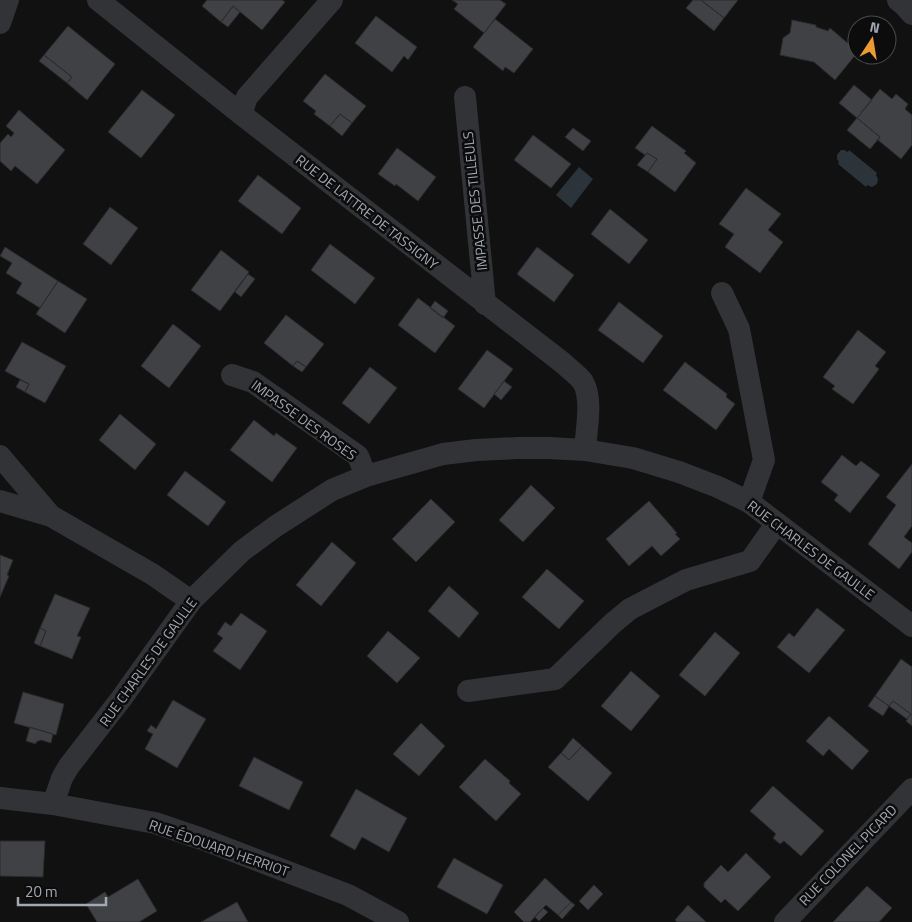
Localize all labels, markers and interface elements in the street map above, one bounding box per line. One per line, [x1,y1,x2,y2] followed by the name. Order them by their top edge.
[847,15,897,65] north arrow
[868,16,882,38] text: N
[457,130,492,272] street label: IMPASSE DES TILLEULS
[292,149,443,274] street label: RUE DE LATTRE DE TASSIGNY
[247,374,361,465] street label: IMPASSE DES ROSES
[743,495,880,605] street label: RUE CHARLES DE GAULLE
[94,593,202,730] street label: RUE CHARLES DE GAULLE
[794,799,901,910] street label: RUE COLONEL PICARD
[146,814,293,882] street label: RUE ÉDOUARD HERRIOT
[18,874,105,906] scale bar
[25,880,58,903] text: 20 m

